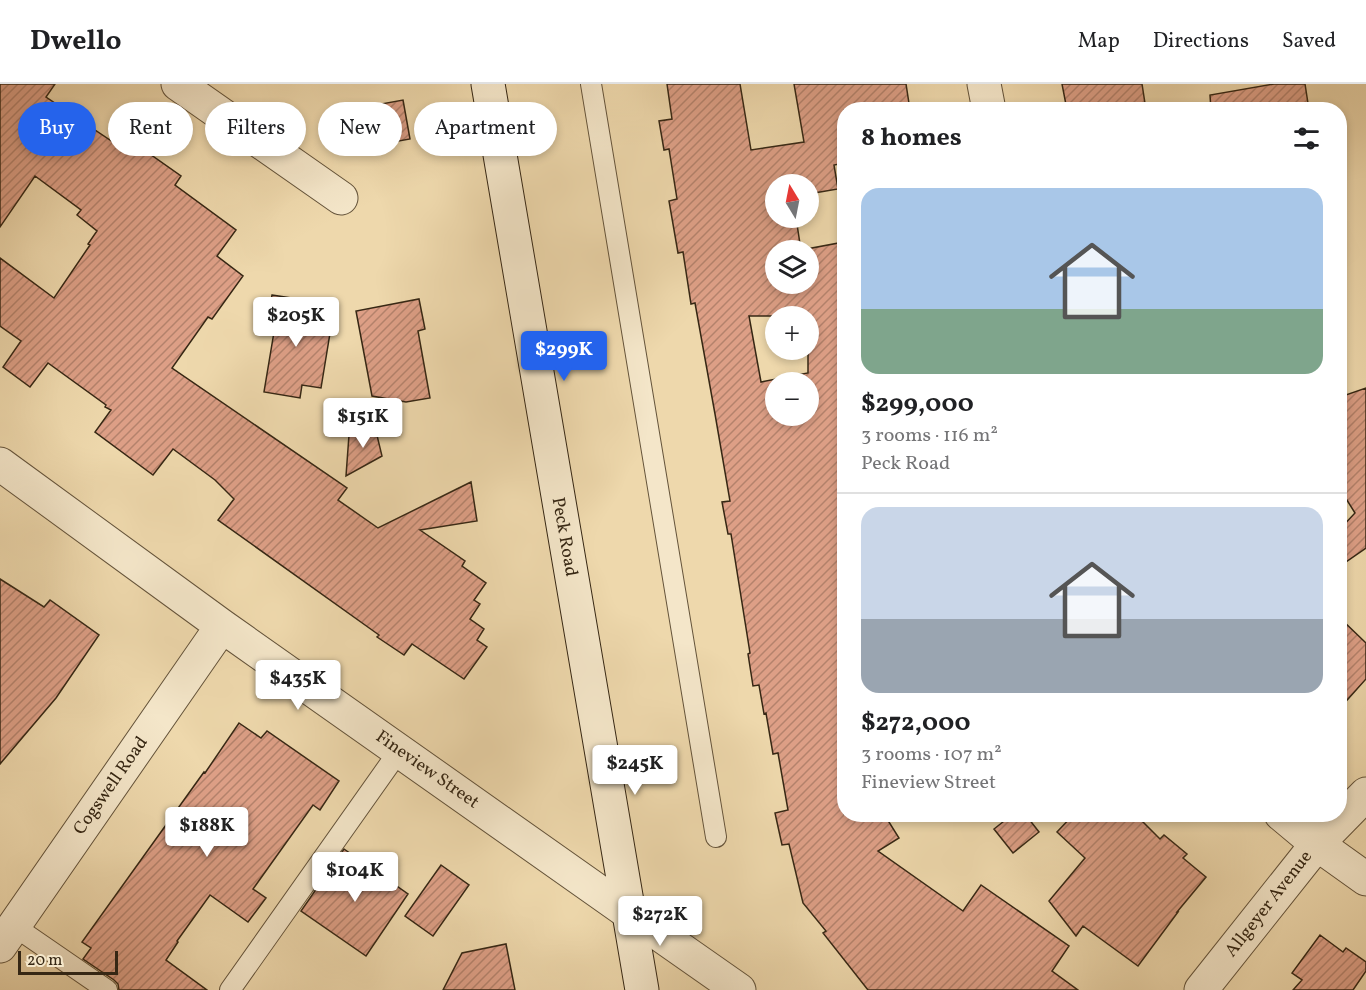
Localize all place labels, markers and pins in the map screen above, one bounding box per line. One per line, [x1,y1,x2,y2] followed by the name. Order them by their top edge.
[254,297,338,348] pin: $205K
[522,331,606,382] pin: $299K
[321,398,405,449] pin: $151K
[256,660,340,711] pin: $435K
[593,745,677,796] pin: $245K
[165,807,249,858] pin: $188K
[313,852,397,903] pin: $104K
[618,896,702,947] pin: $272K

